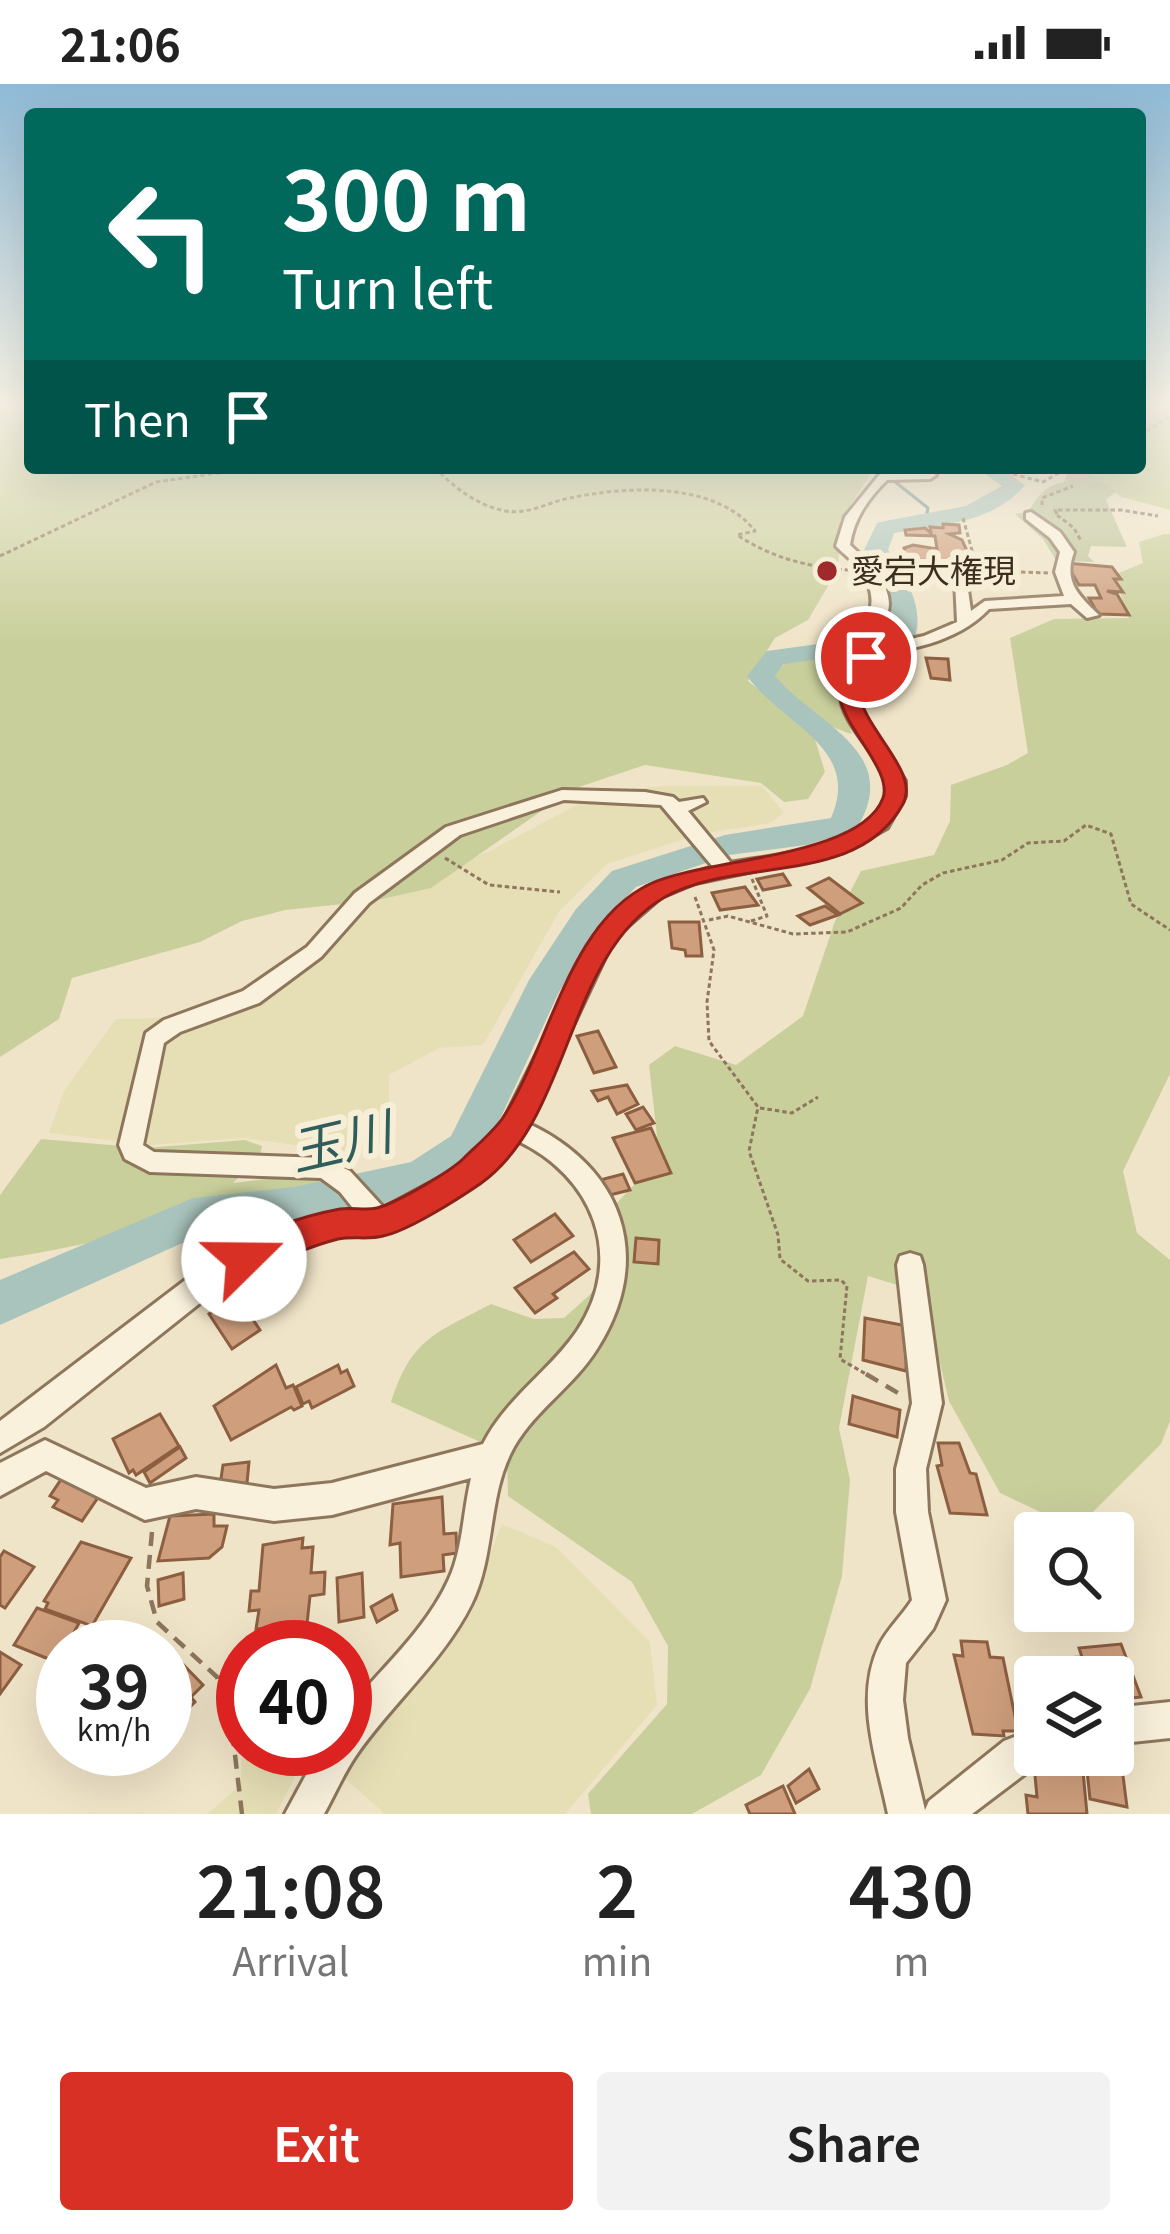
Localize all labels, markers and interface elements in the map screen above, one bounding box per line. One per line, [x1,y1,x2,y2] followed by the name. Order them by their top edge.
[60,10,181,75] text: 21:06
[282,134,531,255] text: 300 m
[84,156,240,312] icon: left
[282,246,493,325] text: Turn left
[215,384,281,450] icon: arrive
[84,385,191,450] text: Then
[851,545,1016,593] place label: 愛宕大権現
[814,558,840,584] marker: 愛宕大権現
[815,606,917,708] pin
[833,624,899,690] icon: arrive
[282,1089,403,1186] water label: 玉川
[181,1196,307,1322] position arrow
[1014,1512,1134,1776] map controls
[1014,1512,1134,1632] button: search
[216,1620,372,1776] speed limit sign: 40
[79,1639,149,1726] text: 39
[1014,1656,1134,1776] button: layers
[77,1706,151,1750] text: km/h
[196,1834,386,1939] text: 21:08
[596,1834,638,1939] text: 2
[849,1834,974,1939] text: 430
[232,1931,349,1987] text: Arrival
[582,1931,652,1987] text: min
[893,1931,929,1987] text: m
[60,2072,573,2210] button: Exit
[597,2072,1110,2210] button: Share

